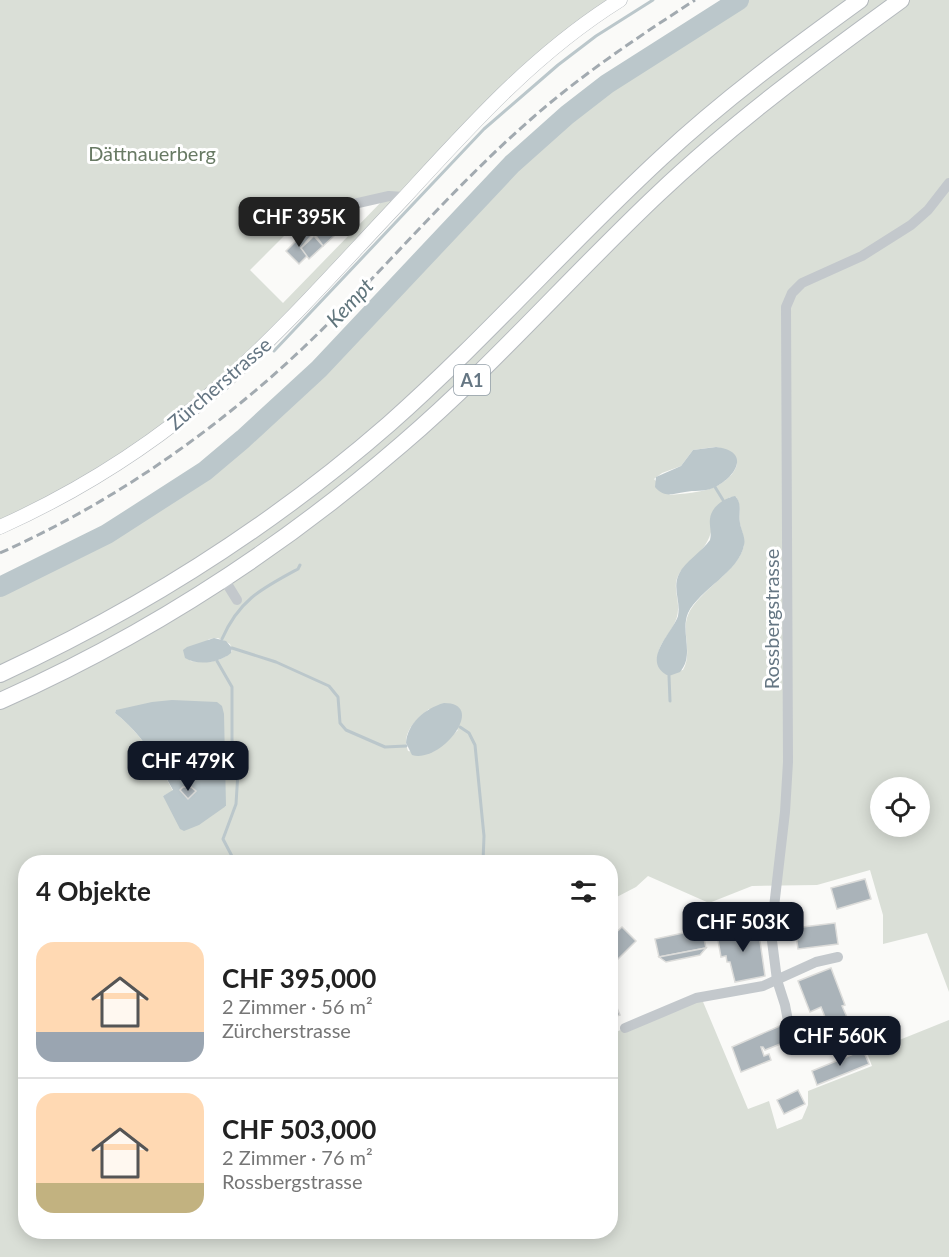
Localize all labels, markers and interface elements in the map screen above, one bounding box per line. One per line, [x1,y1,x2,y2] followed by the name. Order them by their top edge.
[88,141,216,165] park label: Dättnauerberg
[237,197,361,248] pin: CHF 395K
[253,204,345,228] text: CHF 395K
[320,272,378,331] water label: Kempt
[162,332,276,434] street label: Zürcherstrasse
[454,365,490,395] road number: A1
[759,549,783,689] street label: Rossbergstrasse
[126,741,250,792] pin: CHF 479K
[142,748,234,772] text: CHF 479K
[870,777,930,837] map controls
[870,777,930,837] button: locate
[36,875,151,907] text: 4 Objekte
[567,875,600,908] icon: filters
[681,902,805,953] pin: CHF 503K
[697,909,789,933] text: CHF 503K
[222,962,376,994] text: CHF 395,000
[84,966,156,1038] icon: home
[222,994,373,1018] text: 2 Zimmer · 56 m²
[778,1016,902,1067] pin: CHF 560K
[222,1018,351,1042] text: Zürcherstrasse
[794,1023,886,1047] text: CHF 560K
[222,1113,376,1145] text: CHF 503,000
[84,1117,156,1189] icon: home
[222,1145,373,1169] text: 2 Zimmer · 76 m²
[222,1169,363,1193] text: Rossbergstrasse

